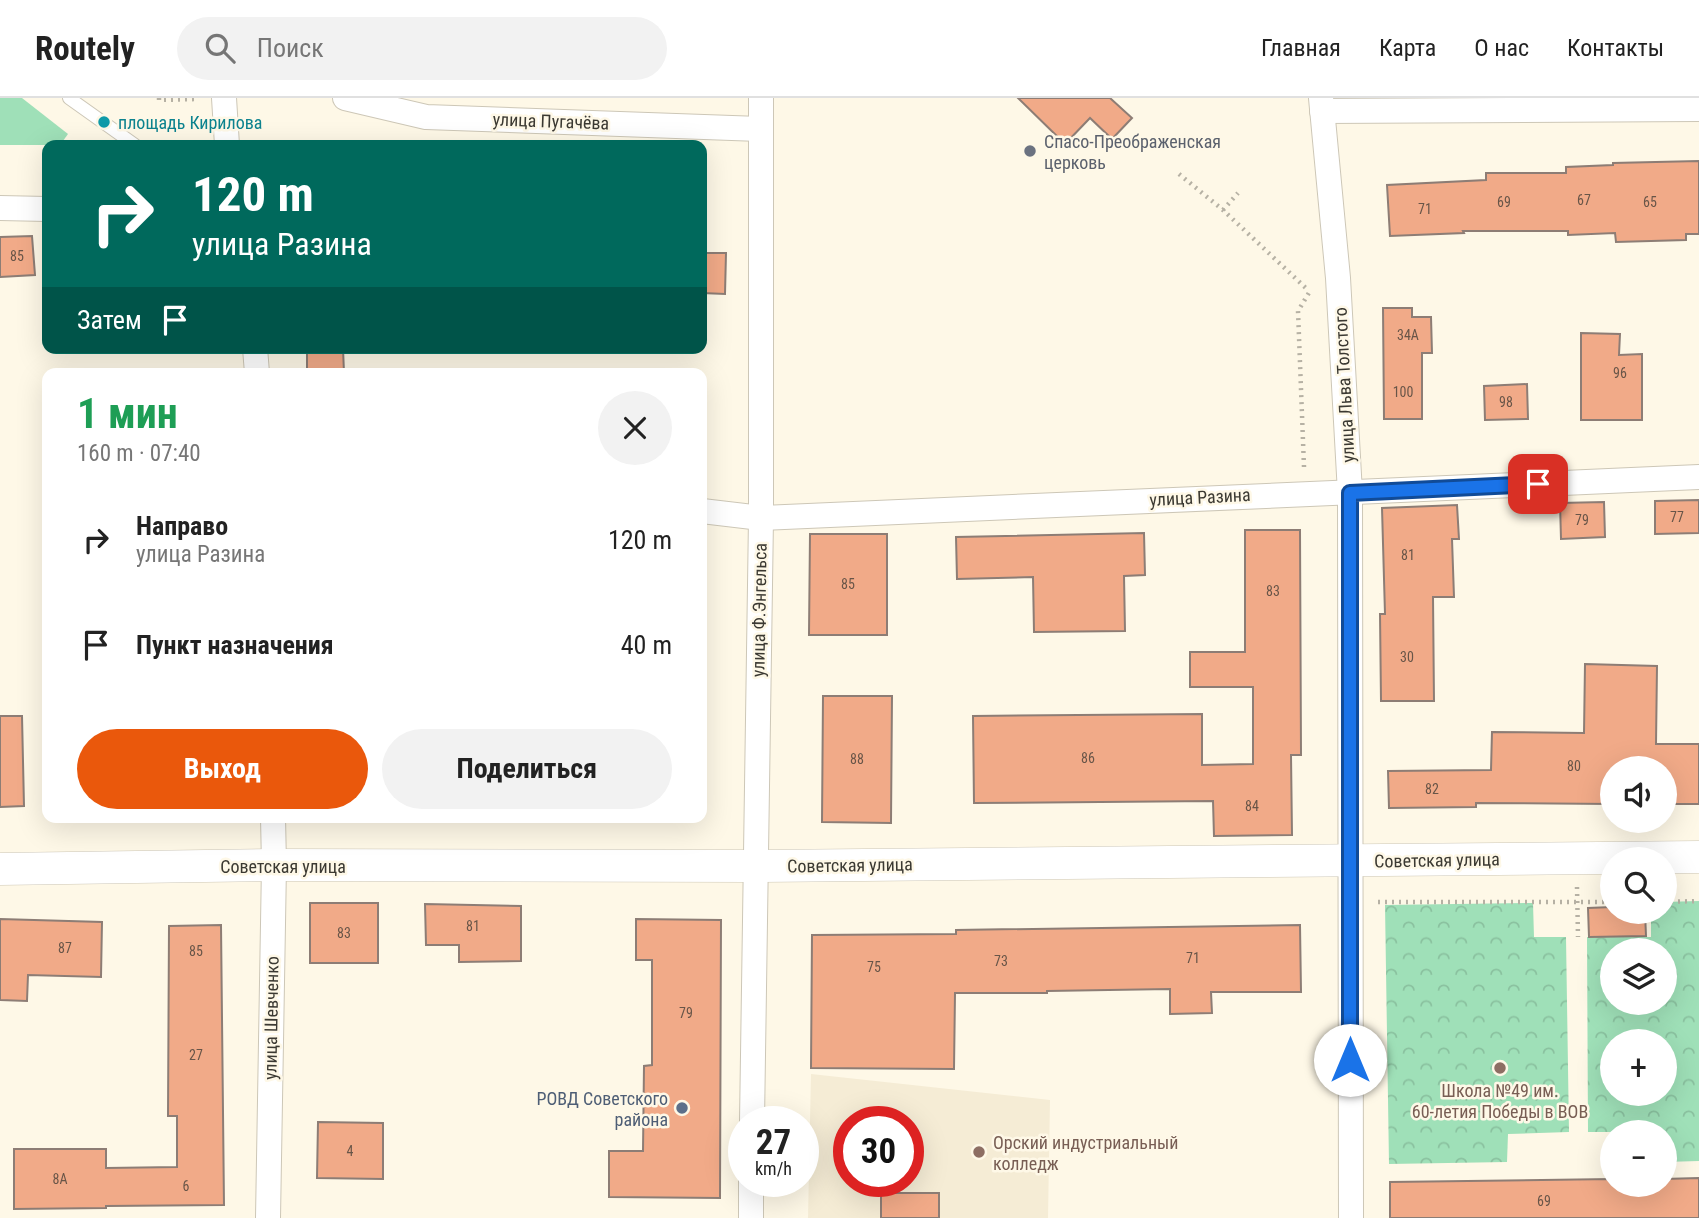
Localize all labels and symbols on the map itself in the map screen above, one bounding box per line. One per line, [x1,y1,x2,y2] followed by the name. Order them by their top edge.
[492,108,610,134] street label: улица Пугачёва
[118,112,262,133] place label: площадь Кирилова
[96,114,112,130] marker: площадь Кирилова
[1044,131,1221,173] place label: Спасо-Преображенская церковь
[1022,143,1038,159] marker: Спасо-Преображенская церковь
[1577,192,1591,208] house number: 67
[1497,194,1511,210] house number: 69
[1643,194,1657,210] house number: 65
[1418,201,1432,217] house number: 71
[10,248,24,264] house number: 85
[1329,307,1359,463] street label: улица Льва Толстого
[1397,327,1419,343] house number: 34А
[1613,365,1627,381] house number: 96
[1393,384,1413,400] house number: 100
[1499,394,1513,410] house number: 98
[1508,454,1568,514] pin
[1149,484,1251,510] street label: улица Разина
[1670,509,1684,525] house number: 77
[1575,512,1589,528] house number: 79
[747,543,771,677] street label: улица Ф.Энгельса
[1401,547,1415,563] house number: 81
[841,576,855,592] house number: 85
[1266,583,1280,599] house number: 83
[1400,649,1414,665] house number: 30
[1081,750,1095,766] house number: 86
[850,751,864,767] house number: 88
[1567,758,1581,774] house number: 80
[1425,781,1439,797] house number: 82
[1245,798,1259,814] house number: 84
[1374,848,1500,872] street label: Советская улица
[787,853,913,877] street label: Советская улица
[220,856,346,877] street label: Советская улица
[466,918,480,934] house number: 81
[337,925,351,941] house number: 83
[58,940,72,956] house number: 87
[189,943,203,959] house number: 85
[1186,950,1200,966] house number: 71
[994,953,1008,969] house number: 73
[259,956,283,1080] street label: улица Шевченко
[867,959,881,975] house number: 75
[679,1005,693,1021] house number: 79
[1313,1023,1387,1097] position arrow
[189,1047,203,1063] house number: 27
[1492,1060,1508,1076] marker: Школа №49 им. 60-летия Победы в ВОВ
[1412,1080,1588,1122] place label: Школа №49 им. 60-летия Победы в ВОВ
[536,1088,668,1130] place label: РОВД Советского района
[674,1100,690,1116] marker: РОВД Советского района
[833,1106,924,1197] speed limit sign: 30
[993,1132,1178,1174] place label: Орский индустриальный колледж
[347,1143,354,1159] house number: 4
[971,1144,987,1160] marker: Орский индустриальный колледж
[53,1171,67,1187] house number: 8А
[183,1178,190,1194] house number: 6
[1537,1193,1551,1209] house number: 69

